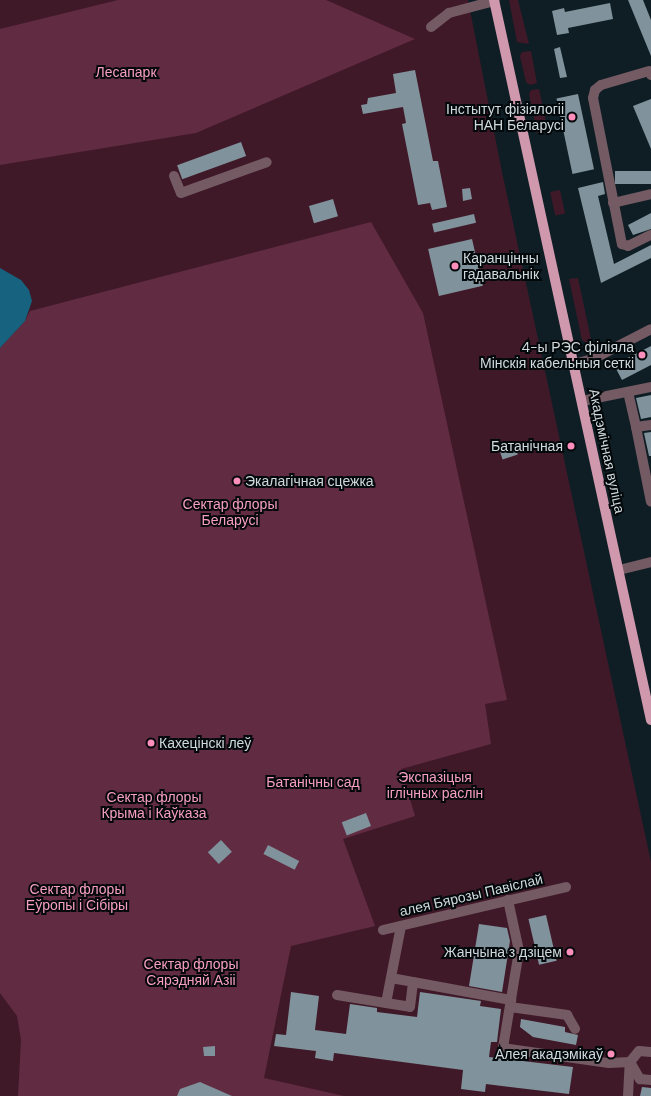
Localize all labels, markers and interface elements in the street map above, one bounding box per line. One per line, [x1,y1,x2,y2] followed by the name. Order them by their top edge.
[95,64,157,80] park label: Лесапарк
[446,101,564,134] place label: Інстытут фізіялогіі НАН Беларусі
[567,112,577,122] marker: Інстытут фізіялогіі НАН Беларусі
[463,250,539,282] place label: Каранцінны гадавальнік
[450,261,460,271] marker: Каранцінны гадавальнік
[480,339,634,372] place label: 4-ы РЭС філіяла Мінскія кабельныя сеткі
[637,350,647,360] marker: 4-ы РЭС філіяла Мінскія кабельныя сеткі
[586,387,628,515] street label: Акадэмічная вуліца
[491,438,563,454] place label: Батанічная
[566,441,576,451] marker: Батанічная
[245,473,374,489] place label: Экалагічная сцежка
[232,476,242,486] marker: Экалагічная сцежка
[183,496,277,528] park label: Сектар флоры Беларусі
[159,735,251,751] place label: Кахецінскі леў
[146,738,156,748] marker: Кахецінскі леў
[387,769,483,802] park label: Экспазіцыя іглічных раслін
[266,774,360,790] park label: Батанічны сад
[101,789,207,822] park label: Сектар флоры Крыма і Каўказа
[398,870,544,920] street label: алея Бярозы Павіслай
[26,881,128,914] park label: Сектар флоры Еўропы і Сібіры
[444,944,562,960] place label: Жанчына з дзіцем
[565,947,575,957] marker: Жанчына з дзіцем
[144,956,238,988] park label: Сектар флоры Сярэдняй Азіі
[495,1046,603,1062] place label: Алея акадэмікаў
[606,1049,616,1059] marker: Алея акадэмікаў

